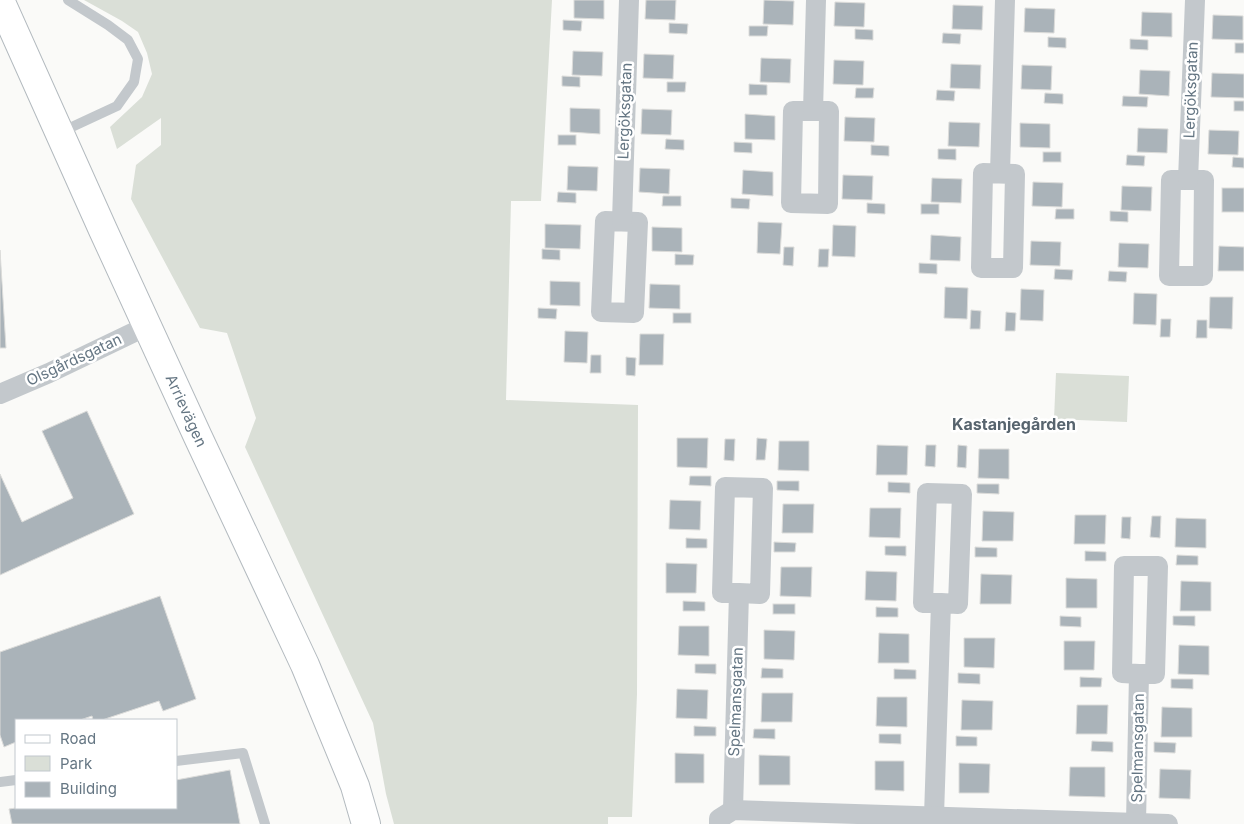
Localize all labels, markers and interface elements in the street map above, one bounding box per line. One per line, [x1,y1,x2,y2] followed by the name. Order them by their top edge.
[1179,41,1202,139] street label: Lergöksgatan
[613,62,636,160] street label: Lergöksgatan
[23,329,124,390] street label: Olsgårdsgatan
[162,371,211,450] street label: Arrievägen
[952,414,1076,434] district label: Kastanjegården
[724,647,747,757] street label: Spelmansgatan
[1127,693,1148,803] street label: Spelmansgatan
[15,719,178,809] legend
[60,729,96,748] text: Road
[60,754,93,773] text: Park
[60,779,117,798] text: Building

